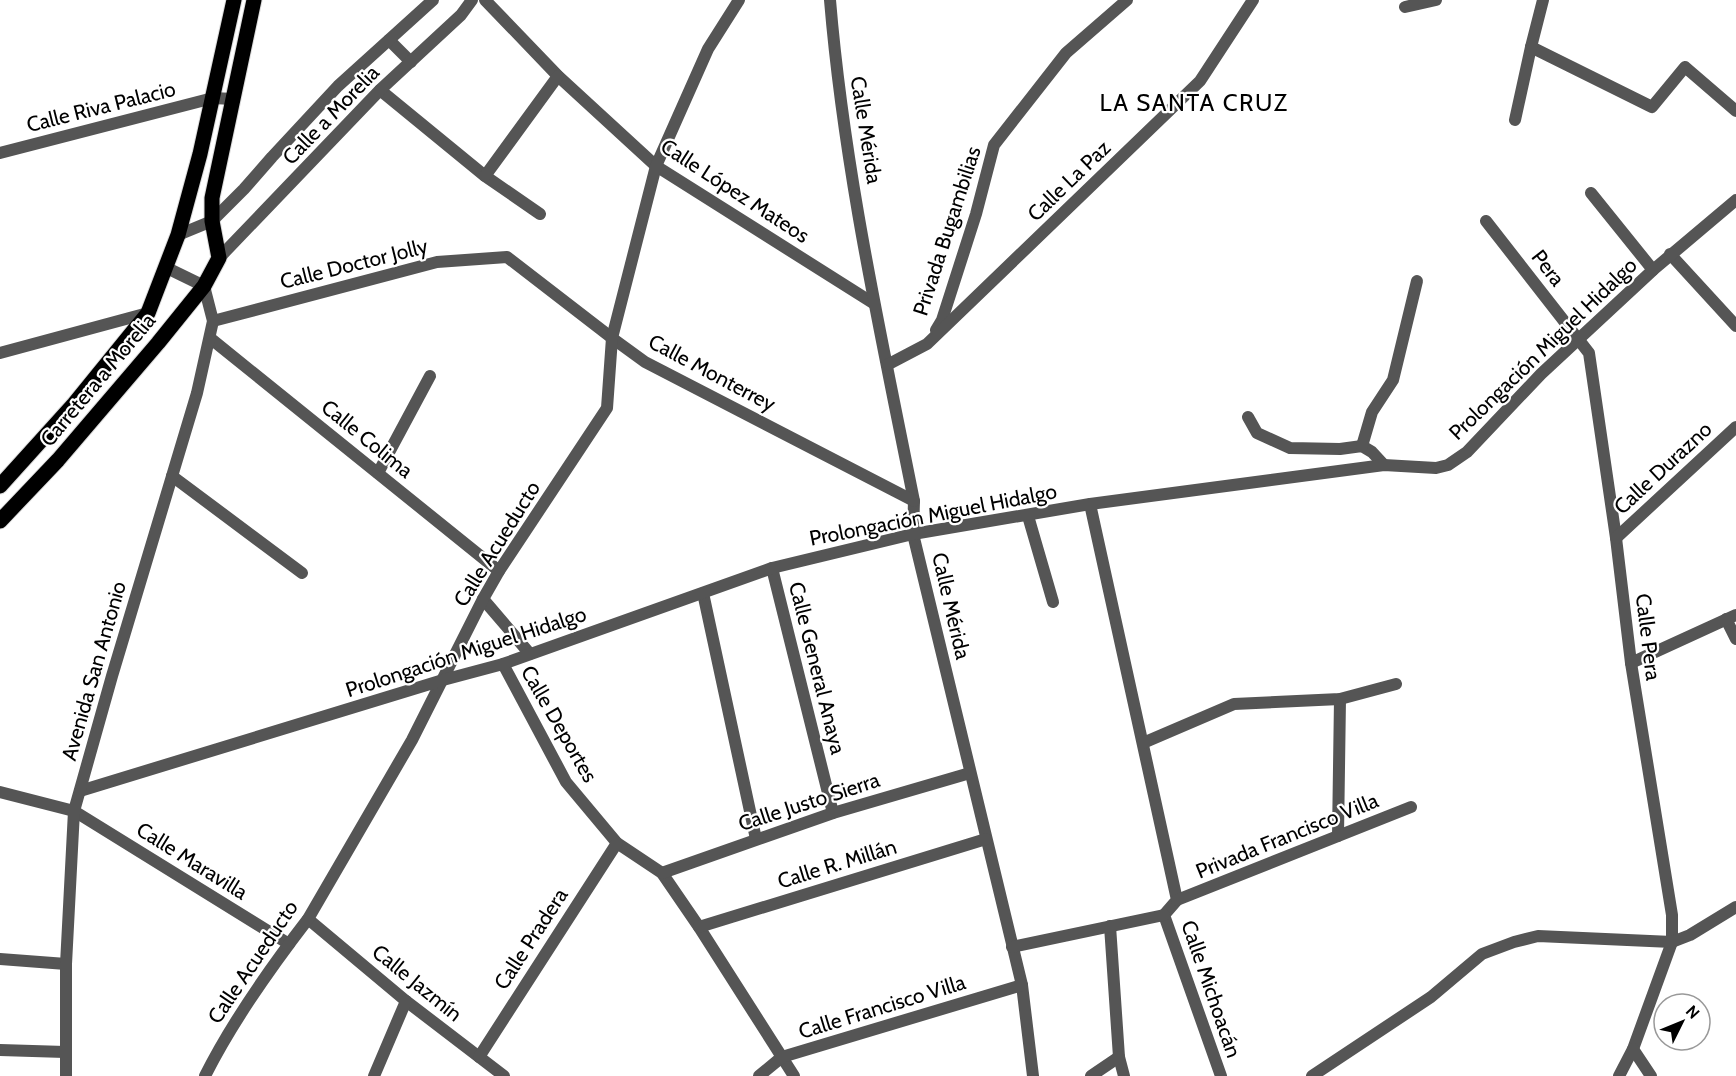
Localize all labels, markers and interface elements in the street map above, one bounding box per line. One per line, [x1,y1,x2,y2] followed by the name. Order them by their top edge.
[277,60,384,169] street label: Calle a Morelia
[846,74,887,186] street label: Calle Mérida
[24,76,178,137] street label: Calle Riva Palacio
[1100,88,1288,117] district label: LA SANTA CRUZ
[656,133,814,248] street label: Calle López Mateos
[1022,135,1115,226] street label: Calle La Paz
[907,143,986,319] street label: Privada Bugambilias
[277,233,431,294] street label: Calle Doctor Jolly
[1527,245,1570,291] street label: Pera
[1444,252,1642,445] street label: Prolongación Miguel Hidalgo
[35,308,160,451] street label: Carretera a Morelia
[644,329,780,417] street label: Calle Monterrey
[317,394,418,483] street label: Calle Colima
[1609,416,1717,519] street label: Calle Durazno
[448,476,545,611] street label: Calle Acueducto
[807,478,1059,551] street label: Prolongación Miguel Hidalgo
[927,550,976,662] street label: Calle Mérida
[56,578,131,763] street label: Avenida San Antonio
[784,579,851,757] street label: Calle General Anaya
[1631,592,1666,682] street label: Calle Pera
[342,601,589,702] street label: Prolongación Miguel Hidalgo
[516,661,603,787] street label: Calle Deportes
[735,767,883,836] street label: Calle Justo Sierra
[1192,788,1382,884] street label: Privada Francisco Villa
[132,817,252,905] street label: Calle Maravilla
[774,834,899,893] street label: Calle R. Millán
[489,883,573,994] street label: Calle Pradera
[202,895,303,1028] street label: Calle Acueducto
[1176,917,1247,1061] street label: Calle Michoacán
[367,939,467,1026] street label: Calle Jazmín
[795,969,968,1044] street label: Calle Francisco Villa
[1652,992,1712,1052] north arrow
[1682,1001,1703,1023] text: N

